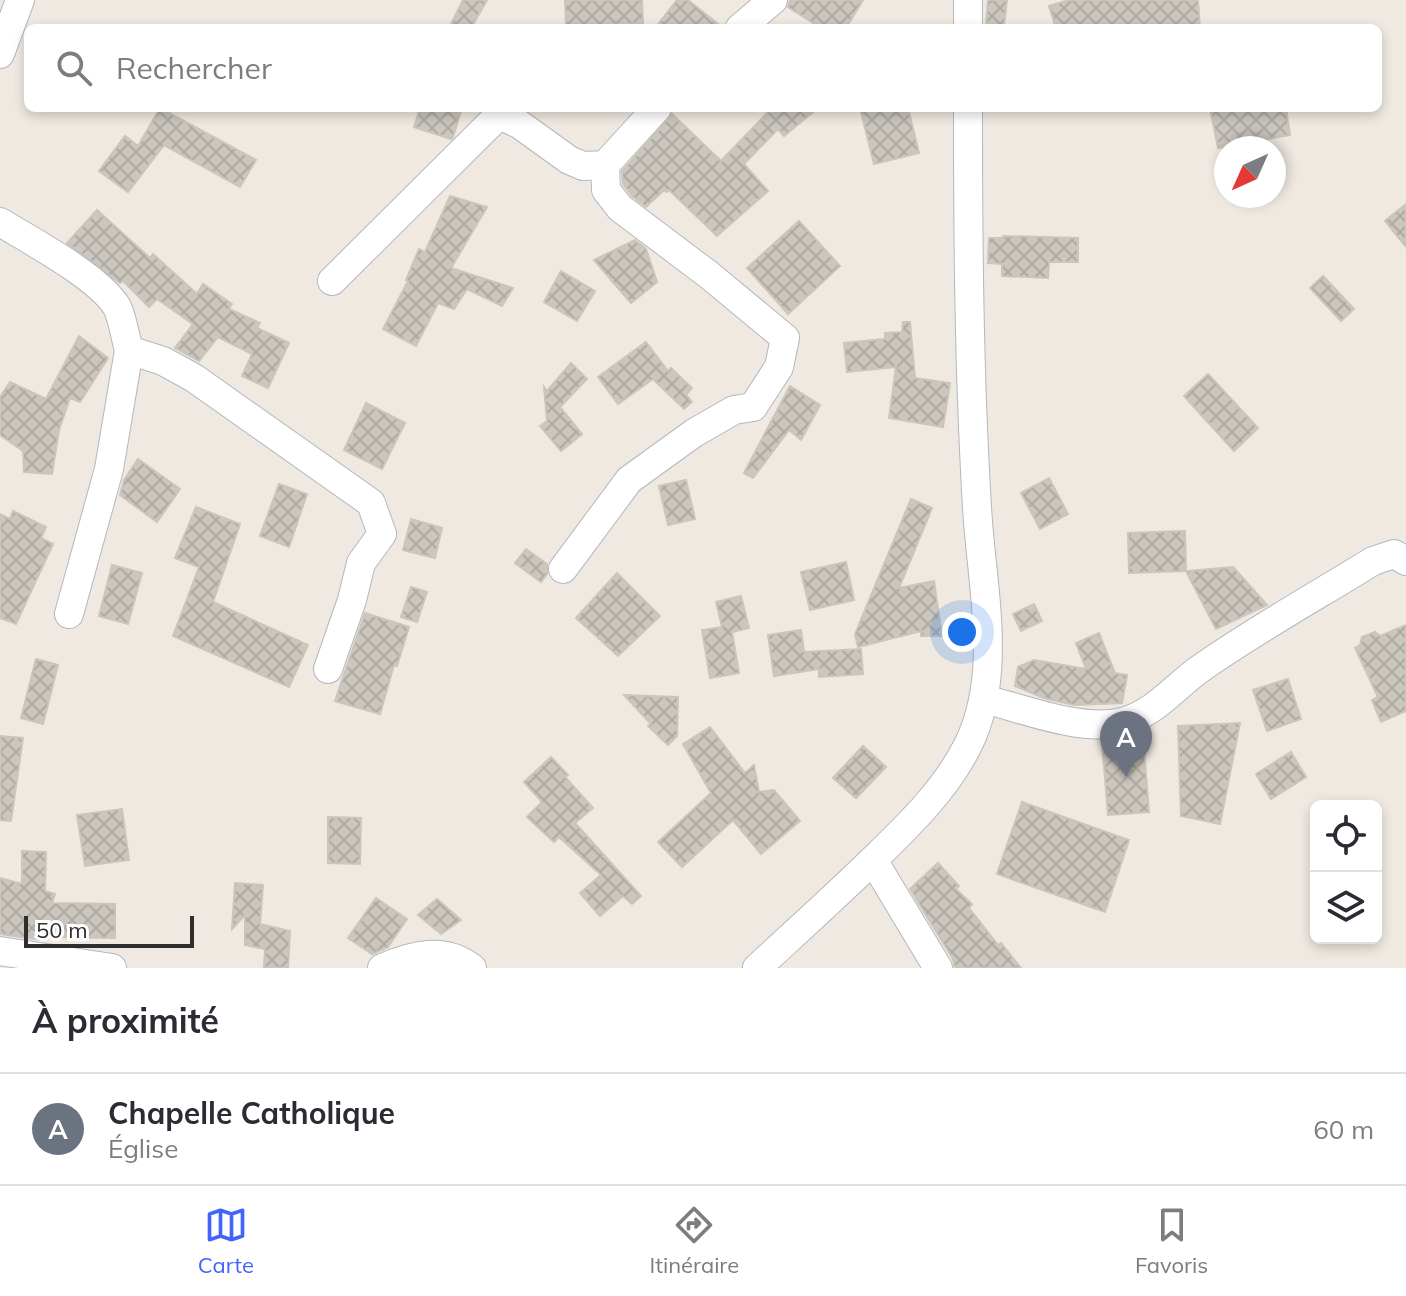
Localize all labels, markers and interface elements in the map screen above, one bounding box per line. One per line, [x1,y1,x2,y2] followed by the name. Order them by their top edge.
[24,24,1382,112] search box
[52,46,96,90] icon: search
[116,49,272,87] text: Rechercher
[1214,136,1286,208] north arrow
[942,612,982,652] your location
[1100,711,1152,777] pin: A
[1310,800,1382,944] map controls
[1310,800,1382,872] button: locate
[1310,872,1382,944] button: layers
[24,912,194,948] scale bar
[36,916,87,944] text: 50 m
[32,999,219,1042] text: À proximité
[108,1094,395,1132] text: Chapelle Catholique
[48,1113,68,1146] text: A
[1313,1113,1374,1146] text: 60 m
[108,1132,178,1165] text: Église
[198,1203,254,1279] tab: Carte
[650,1203,739,1279] tab: Itinéraire
[1135,1203,1208,1279] tab: Favoris

